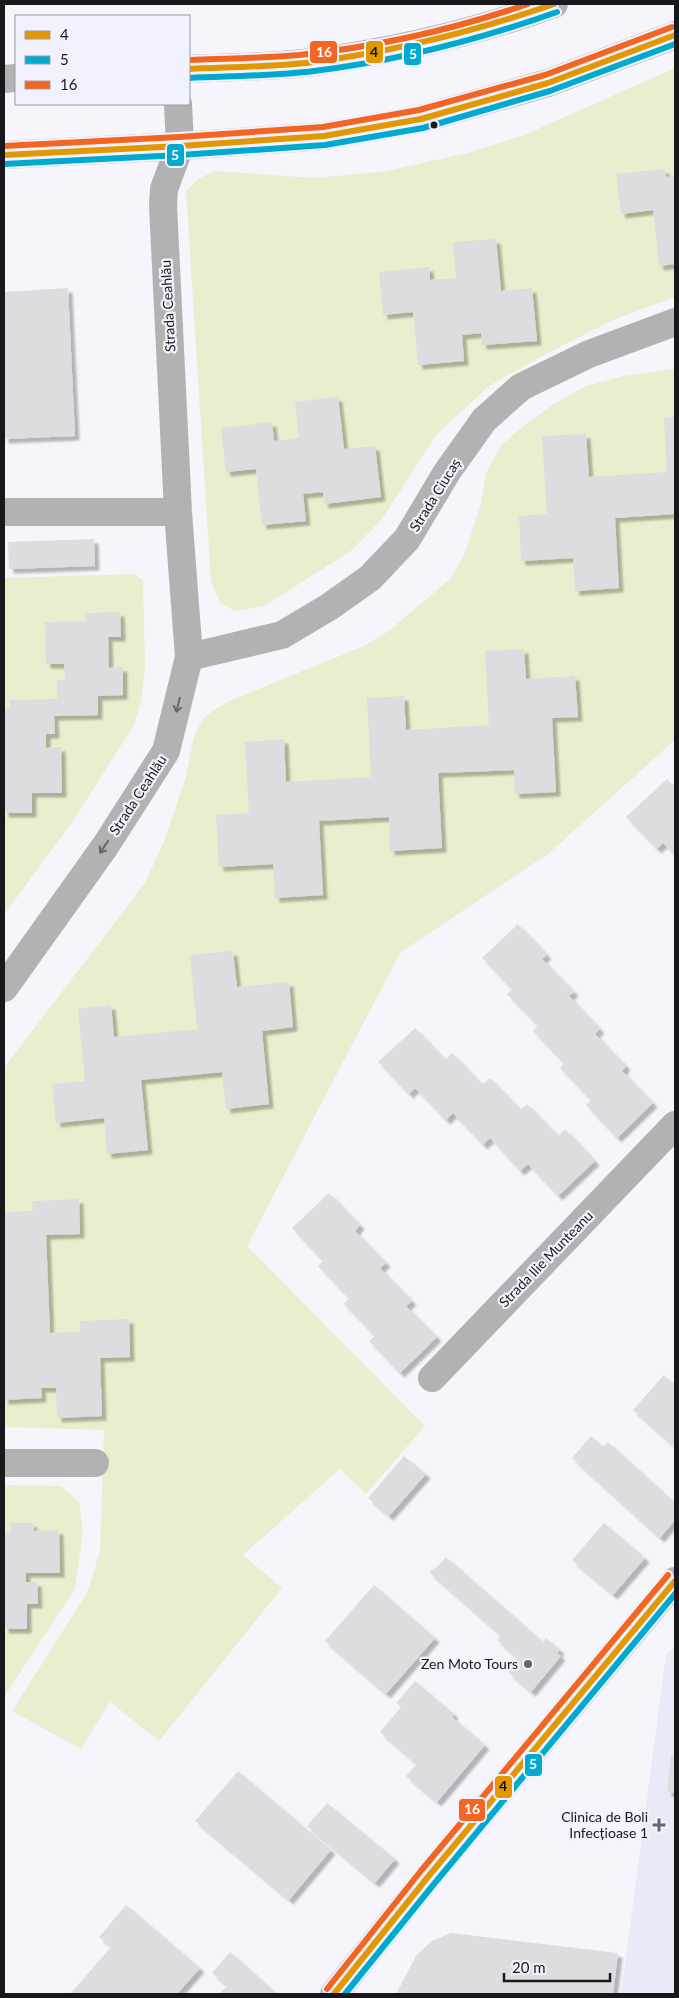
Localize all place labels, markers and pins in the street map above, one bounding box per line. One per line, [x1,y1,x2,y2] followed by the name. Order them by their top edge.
[429,120,439,130] unlabelled marker
[421,1655,518,1672] place label: Zen Moto Tours
[522,1658,534,1670] marker: Zen Moto Tours
[561,1808,648,1841] place label: Clinica de Boli Infecțioase 1
[652,1818,666,1832] marker: Clinica de Boli Infecțioase 1

